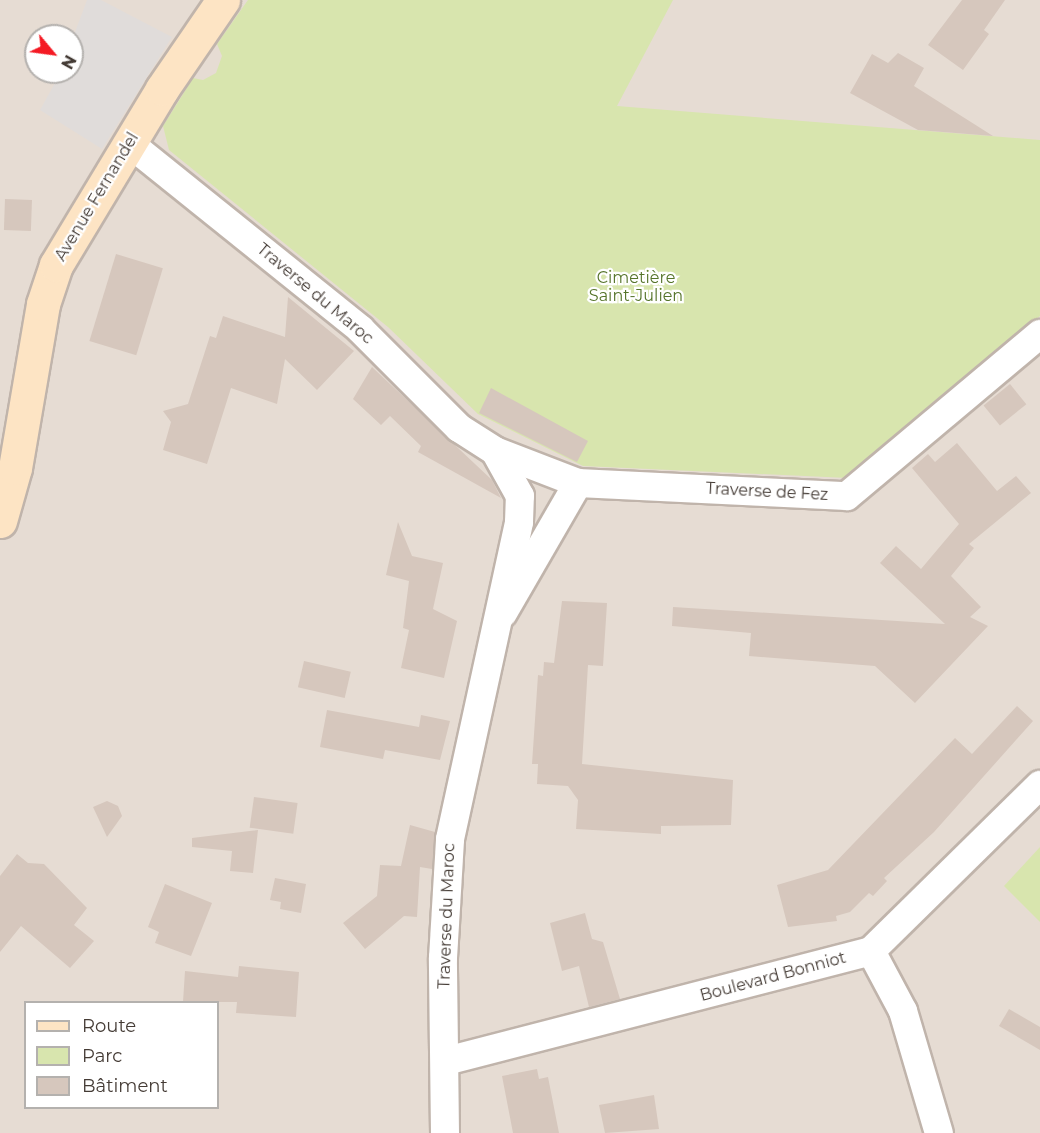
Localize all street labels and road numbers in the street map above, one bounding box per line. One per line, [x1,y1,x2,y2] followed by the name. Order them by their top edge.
[51,129,143,265] street label: Avenue Fernandel
[253,240,377,348] street label: Traverse du Maroc
[705,479,829,505] street label: Traverse de Fez
[435,843,459,989] street label: Traverse du Maroc
[698,948,848,1006] street label: Boulevard Bonniot

